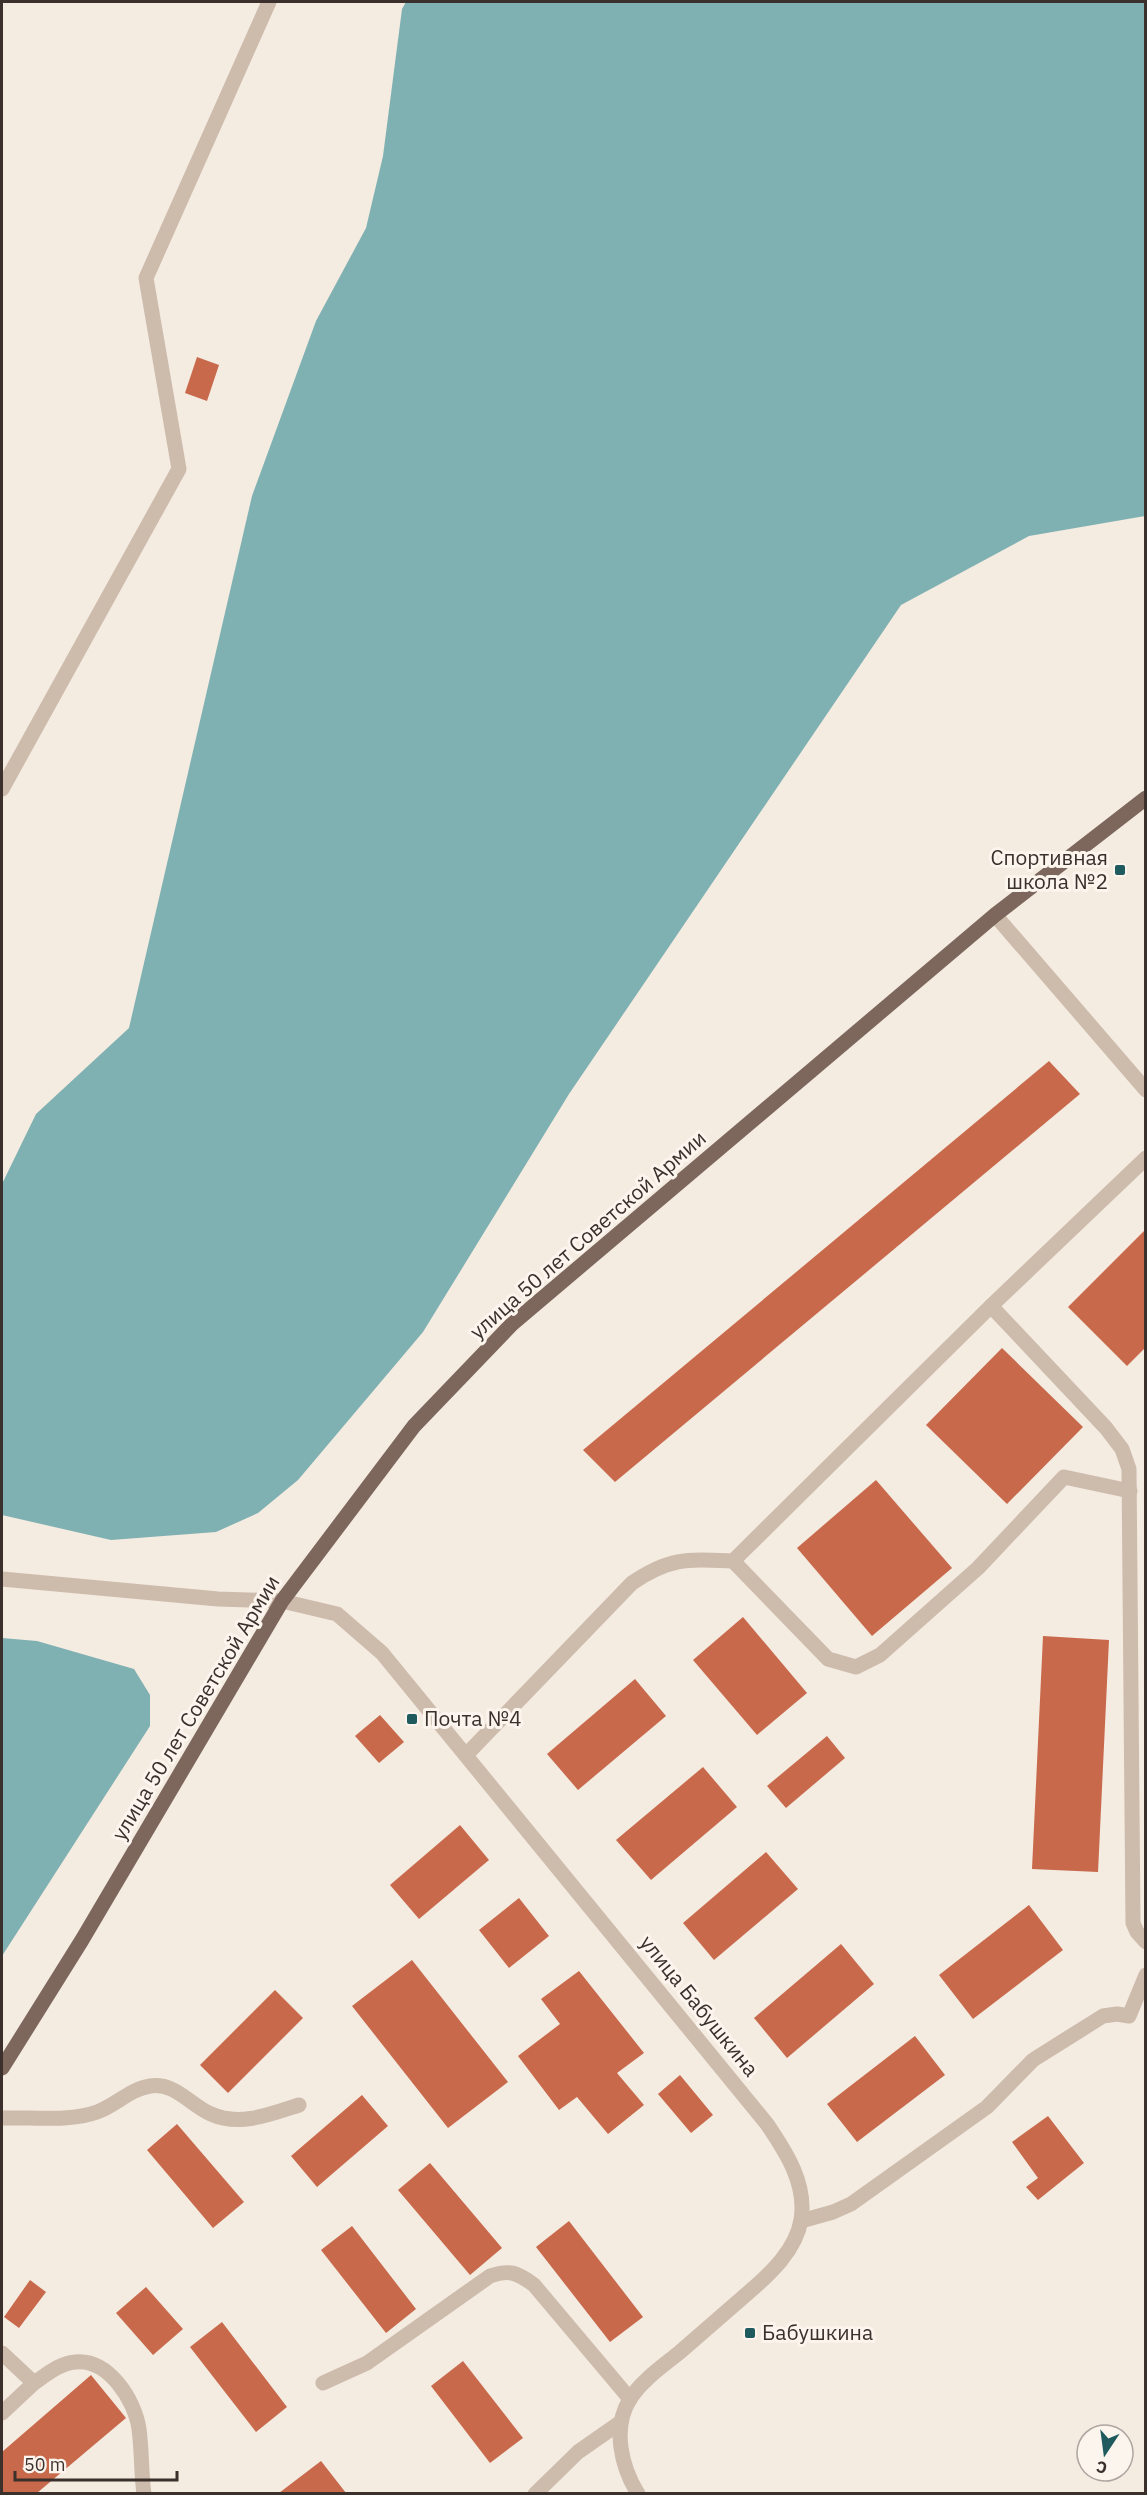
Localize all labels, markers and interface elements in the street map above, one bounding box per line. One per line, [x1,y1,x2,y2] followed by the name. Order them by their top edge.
[990,843,1108,895] place label: Спортивная школа №2
[1113,863,1127,877] marker: Спортивная школа №2
[463,1124,711,1345] street label: улица 50 лет Советской Армии
[105,1570,286,1845] street label: улица 50 лет Советской Армии
[424,1704,522,1732] place label: Почта №4
[405,1712,419,1726] marker: Почта №4
[634,1929,765,2082] street label: улица Бабушкина
[762,2318,873,2346] place label: Бабушкина
[743,2326,757,2340] marker: Бабушкина
[1075,2423,1135,2483] north arrow
[15,2444,177,2482] scale bar
[24,2453,66,2476] text: 50 m
[1094,2457,1109,2479] text: С

